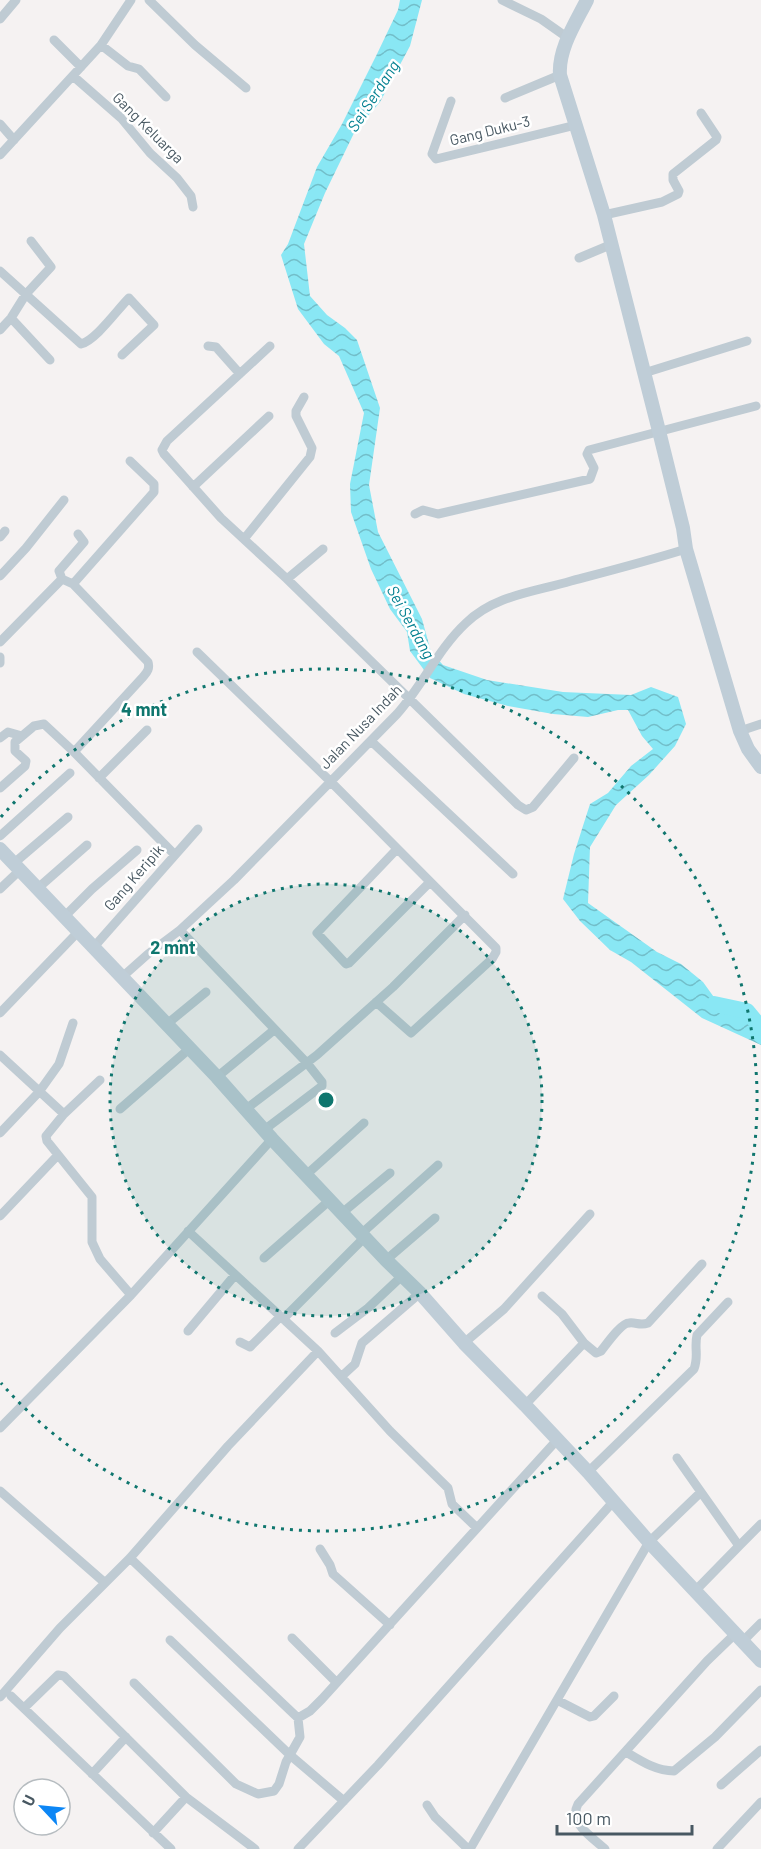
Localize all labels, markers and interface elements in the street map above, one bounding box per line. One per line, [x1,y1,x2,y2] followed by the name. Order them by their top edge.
[343,57,403,135] water label: Sei Serdang
[109,88,188,167] street label: Gang Keluarga
[448,111,532,149] street label: Gang Duku-3
[384,582,439,662] water label: Sei Serdang
[315,680,405,772] street label: Jalan Nusa Indah
[121,698,167,720] text: 4 mnt
[100,840,167,914] street label: Gang Keripik
[150,936,196,958] text: 2 mnt
[316,1090,336,1110] centre of rings
[12,1777,72,1837] north arrow
[17,1792,39,1809] text: U
[557,1798,692,1836] scale bar
[566,1807,611,1829] text: 100 m

